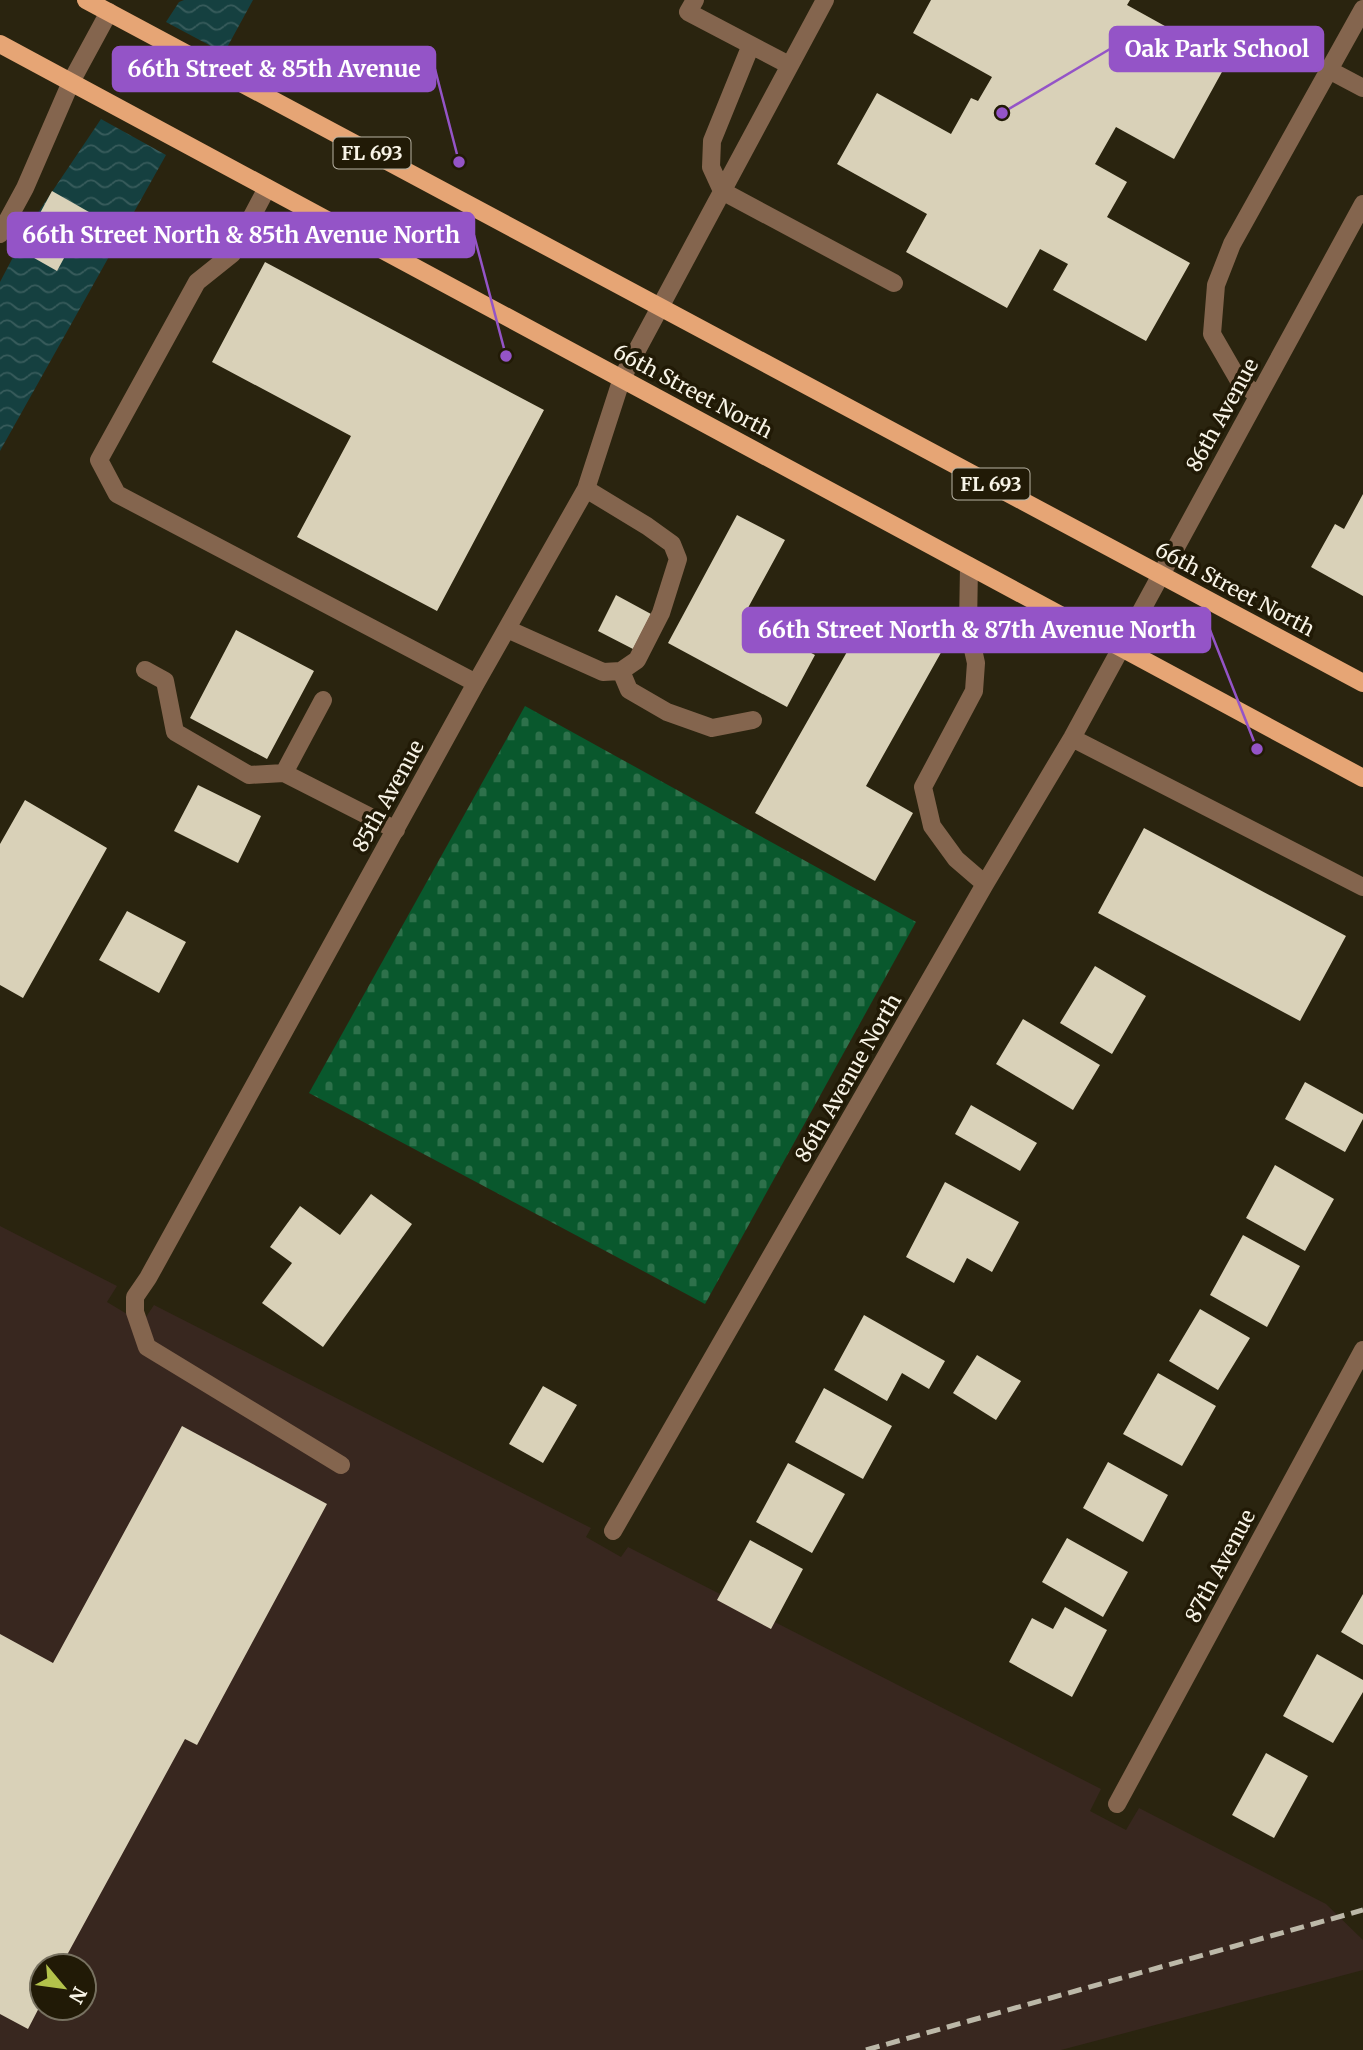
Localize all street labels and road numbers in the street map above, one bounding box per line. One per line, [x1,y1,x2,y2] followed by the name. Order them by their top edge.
[334,138,410,168] road number: FL 693
[609,338,777,444] street label: 66th Street North
[1180,354,1264,476] street label: 86th Avenue
[953,468,1030,499] road number: FL 693
[1151,536,1319,642] street label: 66th Street North
[346,735,430,857] street label: 85th Avenue
[789,989,907,1167] street label: 86th Avenue North
[1179,1505,1261,1627] street label: 87th Avenue

